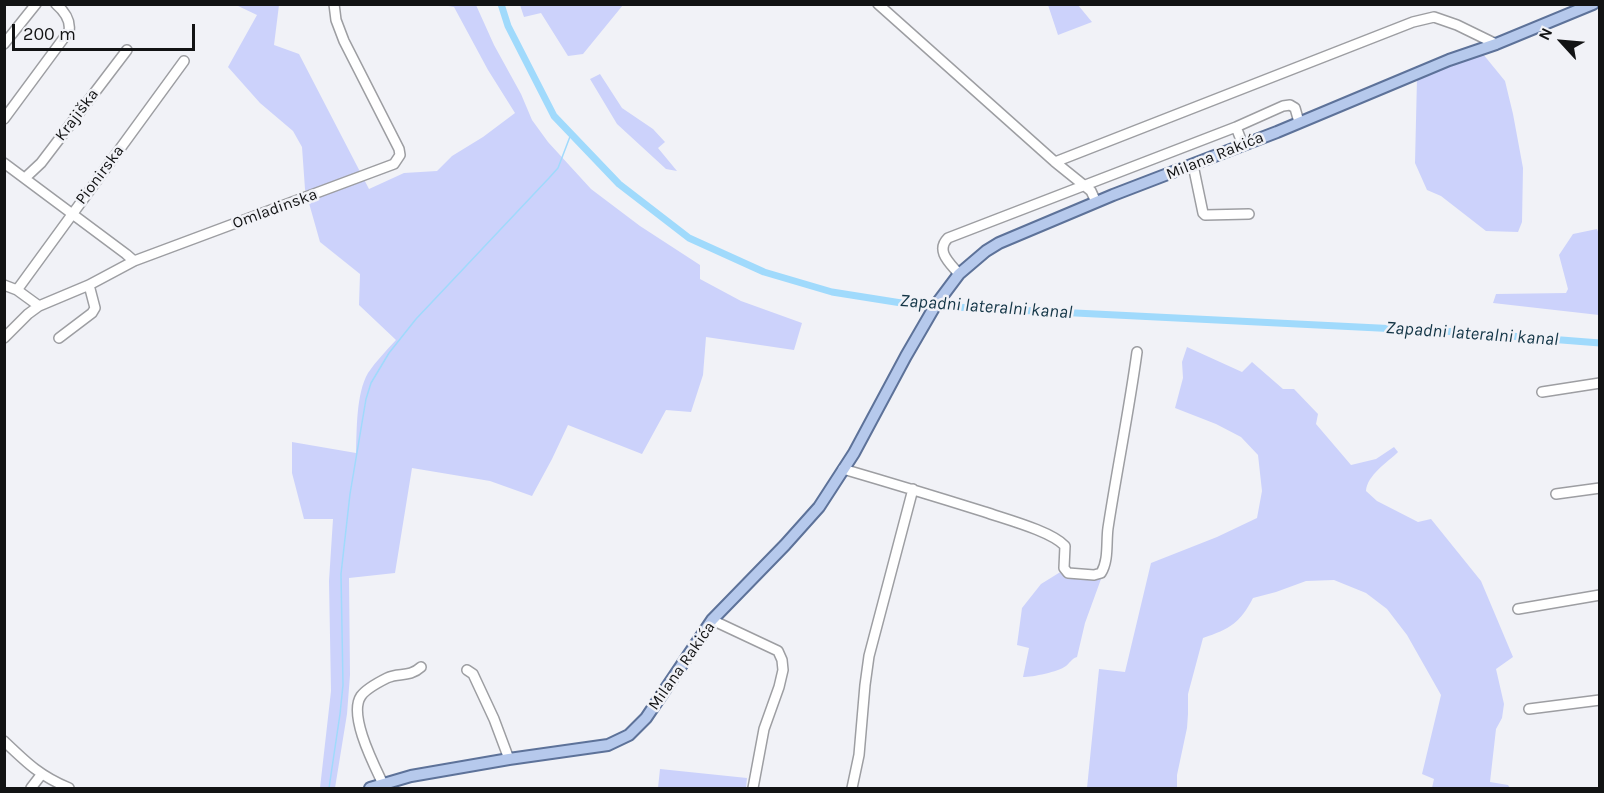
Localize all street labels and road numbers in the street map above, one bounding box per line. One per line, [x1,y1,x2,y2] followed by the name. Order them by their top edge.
[51,85,103,145] street label: Krajiška
[1164,128,1266,184] street label: Milana Rakića
[72,142,128,208] street label: Pionirska
[230,185,320,233] street label: Omladinska
[645,618,719,714] street label: Milana Rakića

